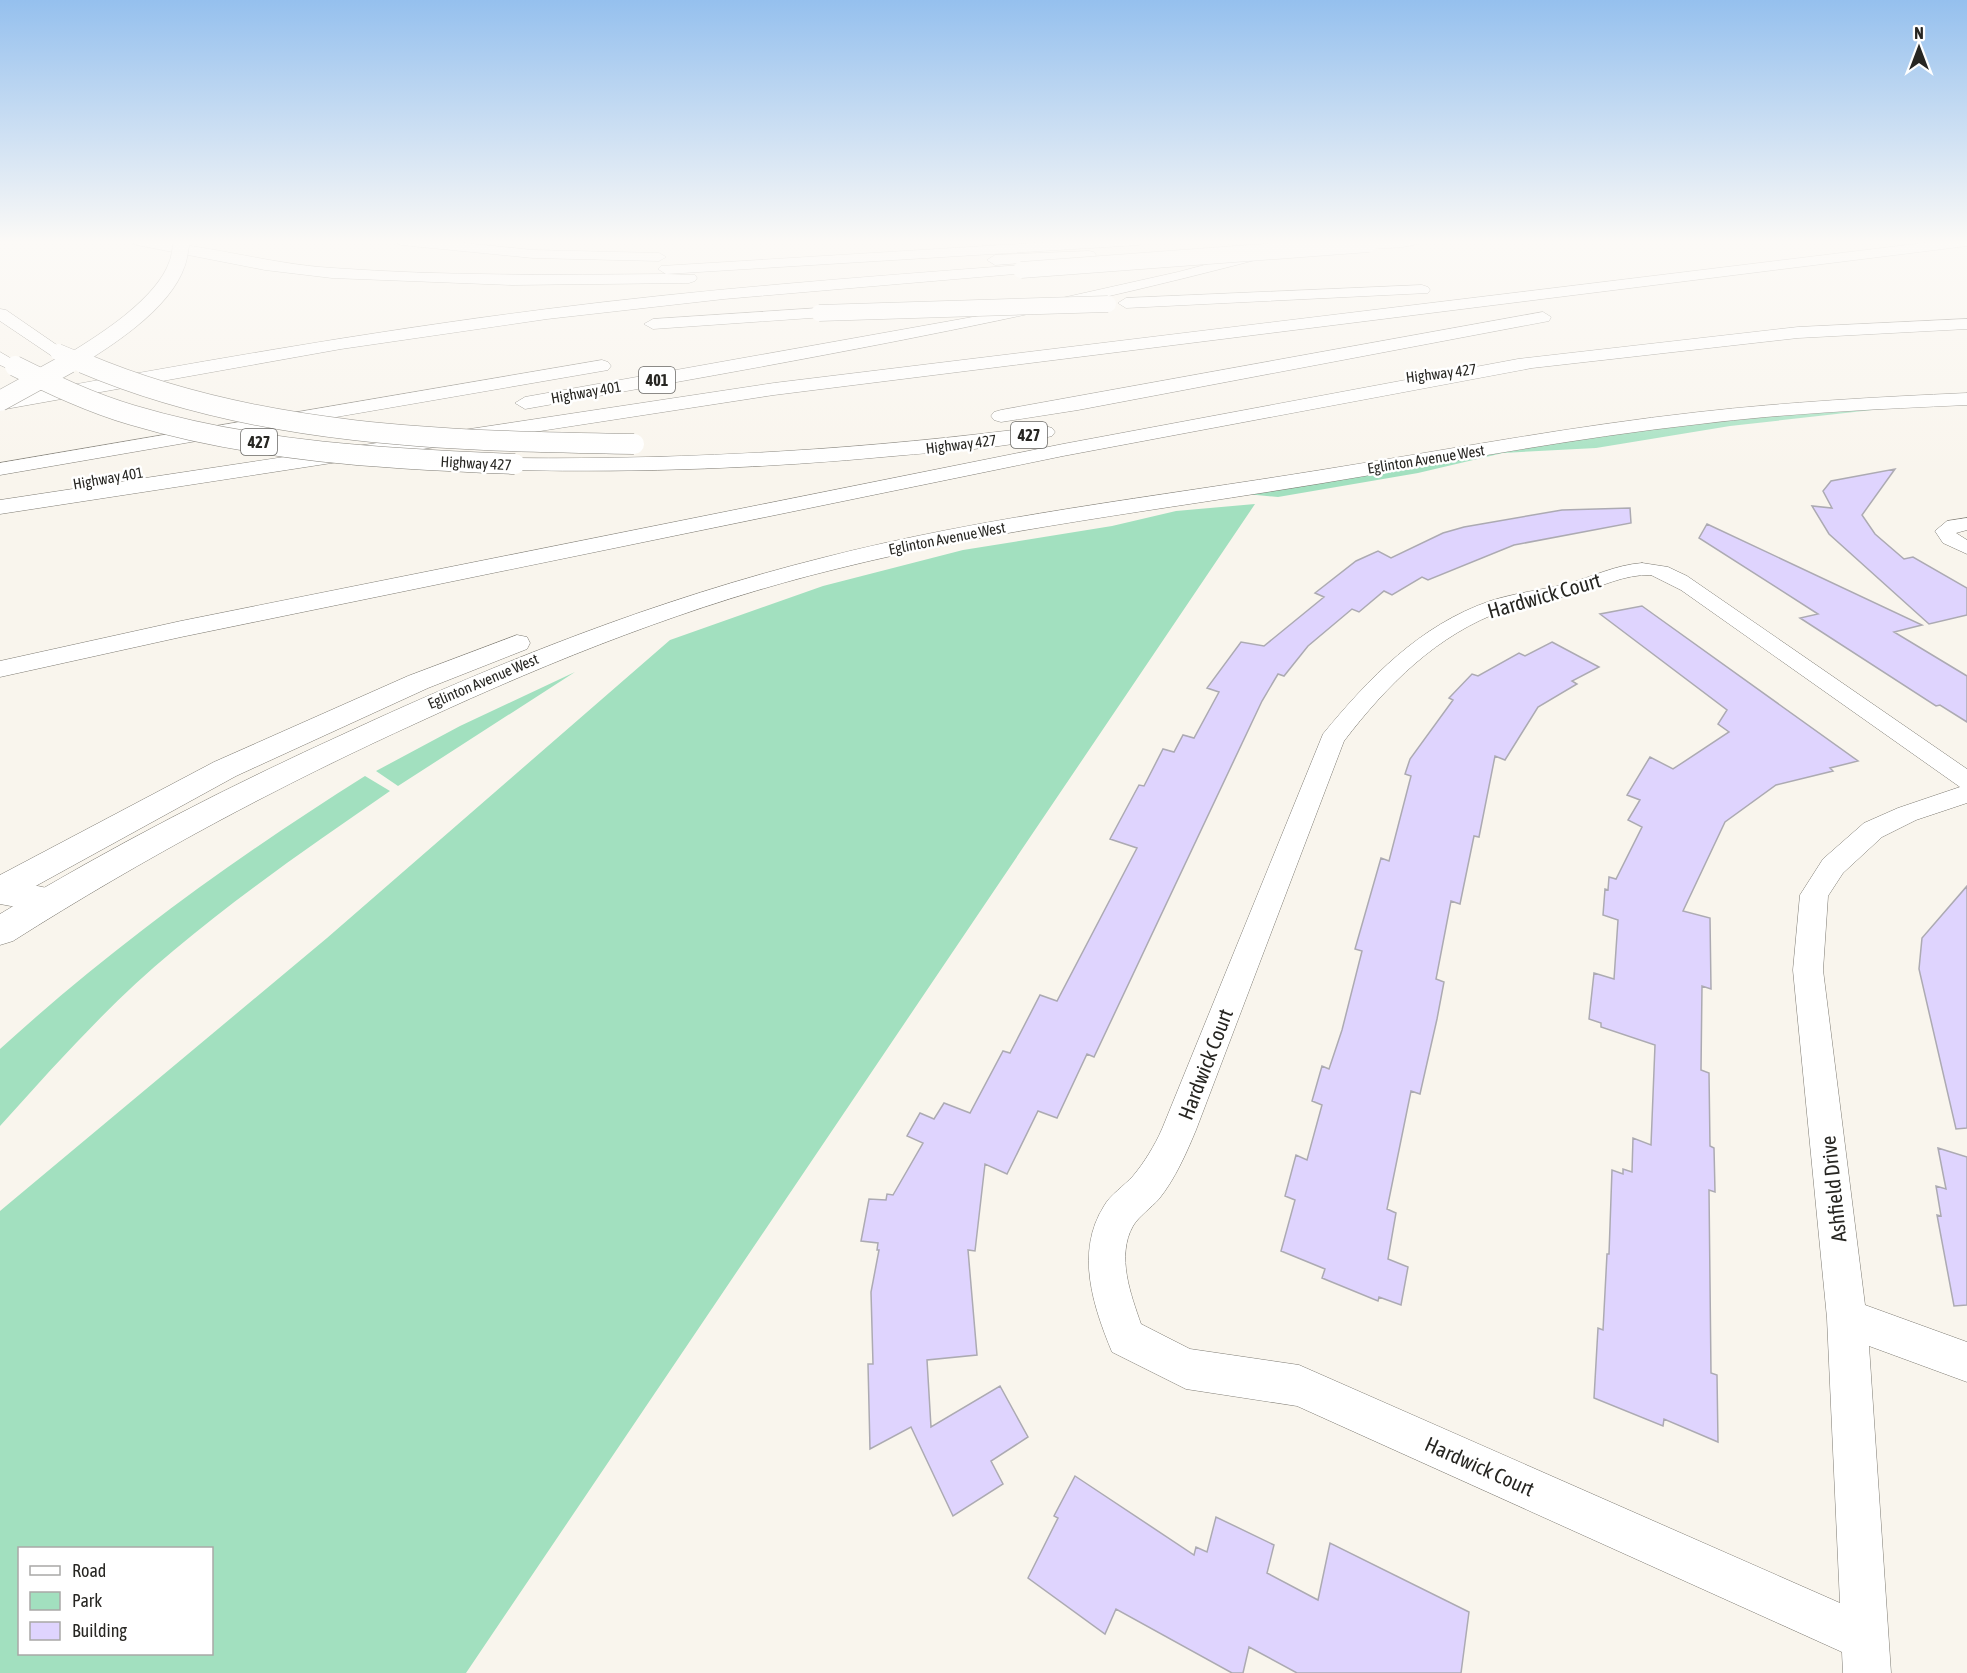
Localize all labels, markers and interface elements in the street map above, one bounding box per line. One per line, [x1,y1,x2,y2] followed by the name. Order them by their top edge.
[1889,18,1949,78] north arrow
[1914,24,1924,42] text: N
[1405,360,1477,386] street label: Highway 427
[639,367,675,393] road number: 401
[550,377,622,407] street label: Highway 401
[1011,422,1047,448] road number: 427
[241,429,277,455] road number: 427
[925,431,997,457] street label: Highway 427
[1366,441,1486,477] street label: Eglinton Avenue West
[440,453,512,473] street label: Highway 427
[72,463,144,493] street label: Highway 401
[887,518,1007,558] street label: Eglinton Avenue West
[1485,567,1603,623] street label: Hardwick Court
[425,650,541,712] street label: Eglinton Avenue West
[1173,1005,1237,1123] street label: Hardwick Court
[1815,1135,1851,1243] street label: Ashfield Drive
[1422,1431,1538,1501] street label: Hardwick Court
[18,1547,213,1655] legend
[72,1560,106,1581] text: Road
[72,1590,102,1611] text: Park
[72,1620,127,1641] text: Building

